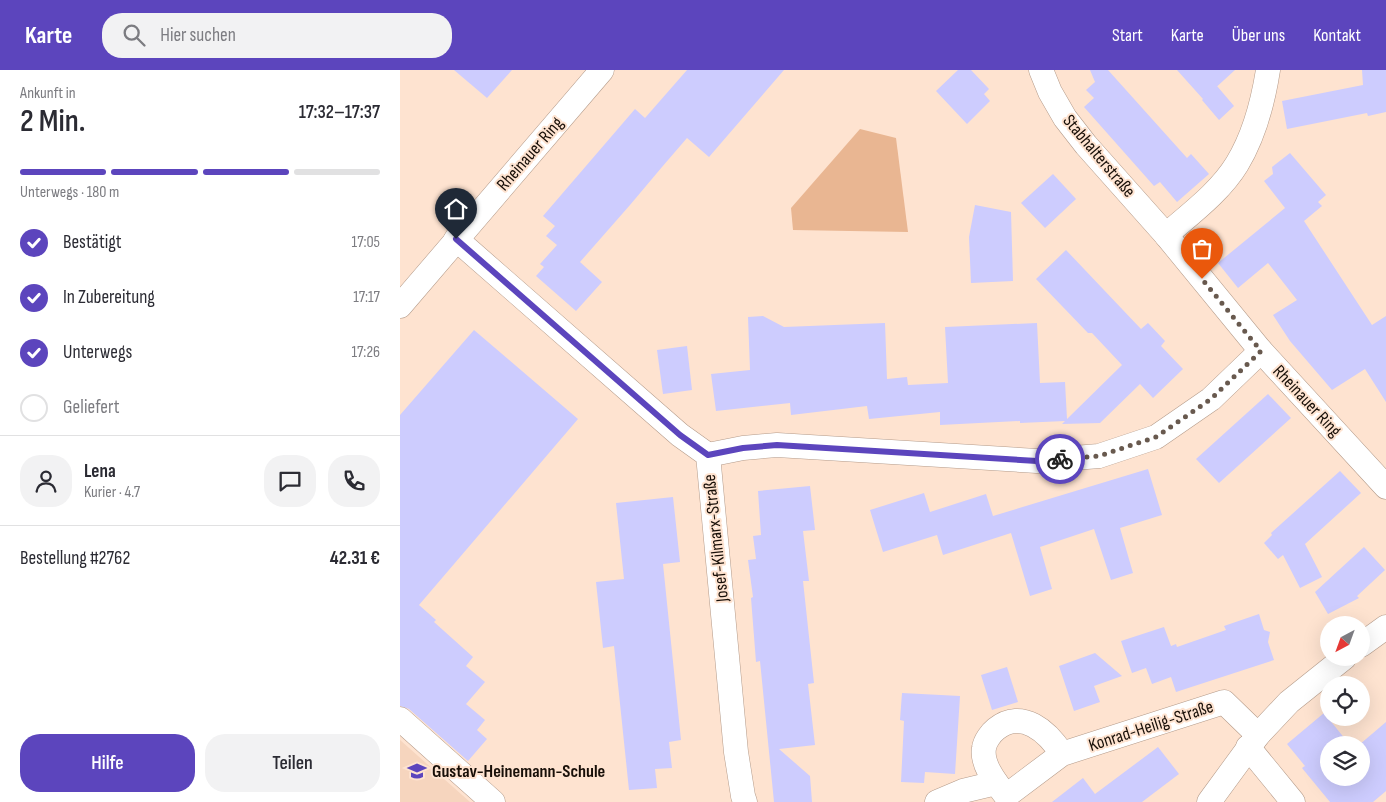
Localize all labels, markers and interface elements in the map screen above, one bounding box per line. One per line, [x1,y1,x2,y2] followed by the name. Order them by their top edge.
[102,13,452,58] search box
[25,21,72,50] text: Karte
[120,21,148,49] icon: search
[160,24,236,47] text: Hier suchen
[1112,25,1143,46] text: Start
[1171,25,1204,46] text: Karte
[1232,25,1285,46] text: Über uns
[1313,25,1361,46] text: Kontakt
[20,84,76,103] text: Ankunft in
[299,101,380,124] text: 17:32–17:37
[20,102,85,141] text: 2 Min.
[1058,110,1140,202] street label: Stabhalterstraße
[492,113,568,195] street label: Rheinauer Ring
[20,183,119,202] text: Unterwegs · 180 m
[435,188,477,239] pin
[442,195,470,223] icon: home
[1181,228,1223,279] pin
[20,229,48,257] icon: check
[63,231,122,254] text: Bestätigt
[352,233,380,252] text: 17:05
[1188,235,1216,263] icon: bag
[20,284,48,312] icon: check
[63,286,155,309] text: In Zubereitung
[353,288,380,307] text: 17:17
[20,339,48,367] icon: check
[63,341,132,364] text: Unterwegs
[352,343,380,362] text: 17:26
[1268,361,1346,441] street label: Rheinauer Ring
[63,396,119,419] text: Geliefert
[1035,434,1085,484] courier
[1046,445,1074,473] icon: bike
[20,455,72,507] button: person
[264,455,316,507] button: chat
[328,455,380,507] button: phone
[84,460,116,483] text: Lena
[699,473,733,604] street label: Josef-Kilmarx-Straße
[84,483,140,502] text: Kurier · 4.7
[20,547,130,570] text: Bestellung #2762
[330,547,380,570] text: 42.31 €
[1320,616,1370,666] north arrow
[1320,616,1370,786] map controls
[1320,676,1370,726] button: locate
[1086,696,1216,756] street label: Konrad-Heilig-Straße
[20,734,195,792] button: Hilfe
[205,734,380,792] button: Teilen
[1320,736,1370,786] button: layers
[406,760,428,782] school or university icon: Gustav-Heinemann-Schule
[432,761,605,782] place label: Gustav-Heinemann-Schule

